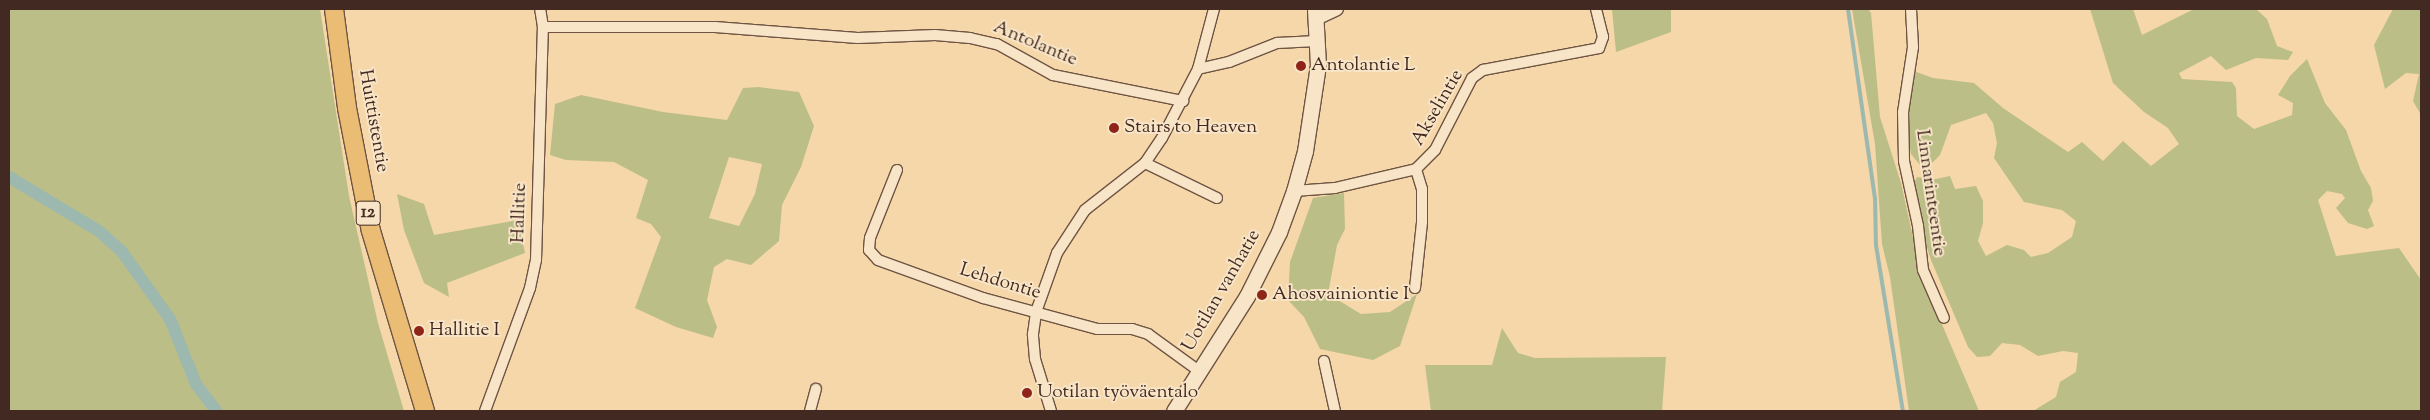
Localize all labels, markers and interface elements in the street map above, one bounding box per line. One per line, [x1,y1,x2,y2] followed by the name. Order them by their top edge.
[990,16,1080,72] street label: Antolantie
[1311,55,1416,77] place label: Antolantie L
[1295,60,1307,72] marker: Antolantie L
[1407,66,1469,150] street label: Akselintie
[353,68,393,174] street label: Huittistentie
[1124,117,1257,139] place label: Stairs to Heaven
[1108,122,1120,134] marker: Stairs to Heaven
[1910,128,1950,258] street label: Linnarinteentie
[508,182,532,244] street label: Hallitie
[356,198,380,228] road number: 12
[1178,226,1266,356] street label: Uotilan vanhatie
[957,259,1043,305] street label: Lehdontie
[1272,284,1409,306] place label: Ahosvainiontie I
[1256,289,1268,301] marker: Ahosvainiontie I
[429,320,500,342] place label: Hallitie I
[413,325,425,337] marker: Hallitie I
[1037,382,1198,404] place label: Uotilan työväentalo
[1021,387,1033,399] marker: Uotilan työväentalo

